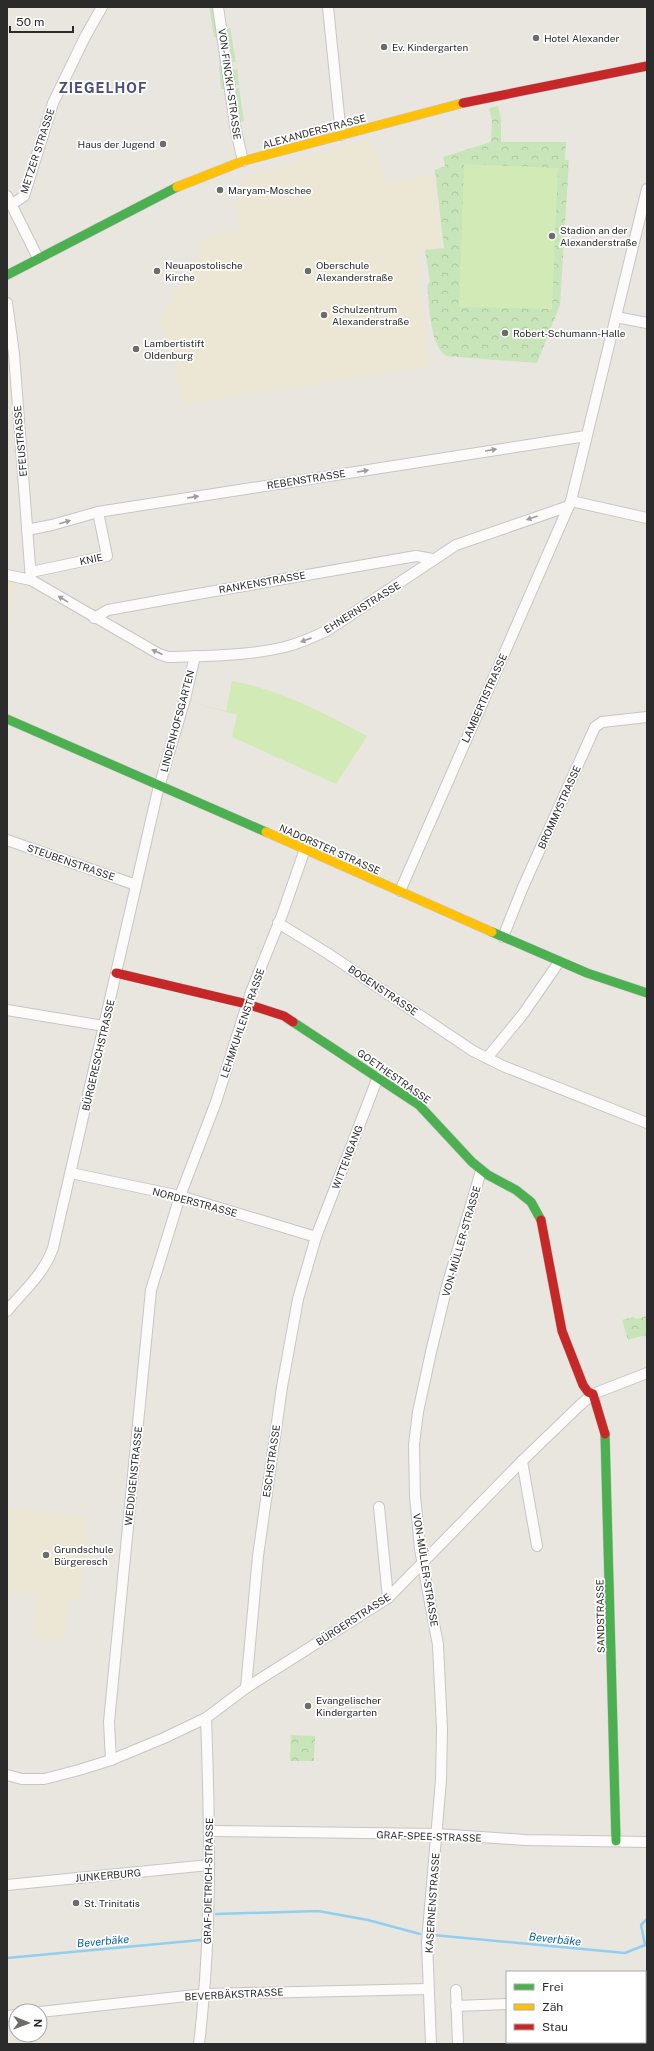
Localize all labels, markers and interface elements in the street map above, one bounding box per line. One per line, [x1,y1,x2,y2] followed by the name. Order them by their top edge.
[10,8,73,34] scale bar
[16,15,44,29] text: 50 m
[216,28,244,140] street label: VON-FINCKH-STRASSE
[544,32,619,44] place label: Hotel Alexander
[531,33,541,43] marker: Hotel Alexander
[392,41,469,53] place label: Ev. Kindergarten
[379,42,389,52] marker: Ev. Kindergarten
[58,80,148,96] district label: ZIEGELHOF
[18,107,56,195] street label: METZER STRASSE
[261,111,367,151] street label: ALEXANDERSTRASSE
[78,138,155,150] place label: Haus der Jugend
[158,139,168,149] marker: Haus der Jugend
[228,184,312,196] place label: Maryam-Moschee
[215,185,225,195] marker: Maryam-Moschee
[560,224,637,248] place label: Stadion an der Alexanderstraße
[547,231,557,241] marker: Stadion an der Alexanderstraße
[165,259,243,283] place label: Neuapostolische Kirche
[316,259,393,283] place label: Oberschule Alexanderstraße
[152,266,162,276] marker: Neuapostolische Kirche
[303,266,313,276] marker: Oberschule Alexanderstraße
[332,303,409,327] place label: Schulzentrum Alexanderstraße
[319,310,329,320] marker: Schulzentrum Alexanderstraße
[513,327,626,339] place label: Robert-Schumann-Halle
[500,328,510,338] marker: Robert-Schumann-Halle
[144,337,205,361] place label: Lambertistift Oldenburg
[131,344,141,354] marker: Lambertistift Oldenburg
[11,405,29,477] street label: EFEUSTRASSE
[485,447,497,453] one-way arrow
[266,467,346,491] street label: REBENSTRASSE
[357,468,369,474] one-way arrow
[187,494,199,500] one-way arrow
[526,516,538,522] one-way arrow
[59,518,72,524] one-way arrow
[78,551,104,567] street label: KNIE
[218,568,306,596] street label: RANKENSTRASSE
[322,579,402,635] street label: EHNERNSTRASSE
[58,595,68,603] one-way arrow
[299,637,311,643] one-way arrow
[151,649,162,655] one-way arrow
[459,652,509,744] street label: LAMBERTISTRASSE
[158,669,196,773] street label: LINDENHOFSGARTEN
[535,763,583,851] street label: BROMMYSTRASSE
[278,821,382,877] street label: NADORSTER STRASSE
[25,841,117,883] street label: STEUBENSTRASSE
[346,962,420,1018] street label: BOGENSTRASSE
[218,967,266,1079] street label: LEHMKUHLENSTRASSE
[79,998,117,1112] street label: BÜRGERESCHSTRASSE
[355,1046,433,1106] street label: GOETHESTRASSE
[329,1123,365,1191] street label: WITTENGANG
[439,1184,483,1298] street label: VON-MÜLLER-STRASSE
[151,1185,239,1219] street label: NORDERSTRASSE
[260,1424,282,1498] street label: ESCHSTRASSE
[122,1426,144,1526] street label: WEDDIGENSTRASSE
[411,1512,441,1628] street label: VON-MÜLLER-STRASSE
[54,1543,114,1567] place label: Grundschule Bürgeresch
[41,1550,51,1560] marker: Grundschule Bürgeresch
[593,1579,607,1653] street label: SANDSTRASSE
[313,1590,393,1648] street label: BÜRGERSTRASSE
[316,1694,381,1718] place label: Evangelischer Kindergarten
[303,1701,313,1711] marker: Evangelischer Kindergarten
[201,1818,215,1944] street label: GRAF-DIETRICH-STRASSE
[376,1828,482,1844] street label: GRAF-SPEE-STRASSE
[422,1852,442,1954] street label: KASERNENSTRASSE
[75,1866,141,1884] street label: JUNKERBURG
[84,1897,140,1909] place label: St. Trinitatis
[71,1898,81,1908] marker: St. Trinitatis
[528,1930,582,1948] water label: Beverbäke
[76,1933,130,1949] water label: Beverbäke
[506,1971,646,2043] legend
[542,1980,564,1994] text: Frei
[184,1985,284,2003] street label: BEVERBÄKSTRASSE
[542,2000,563,2014] text: Zäh
[8,2003,48,2043] north arrow
[32,2019,44,2028] text: N
[542,2020,568,2034] text: Stau

